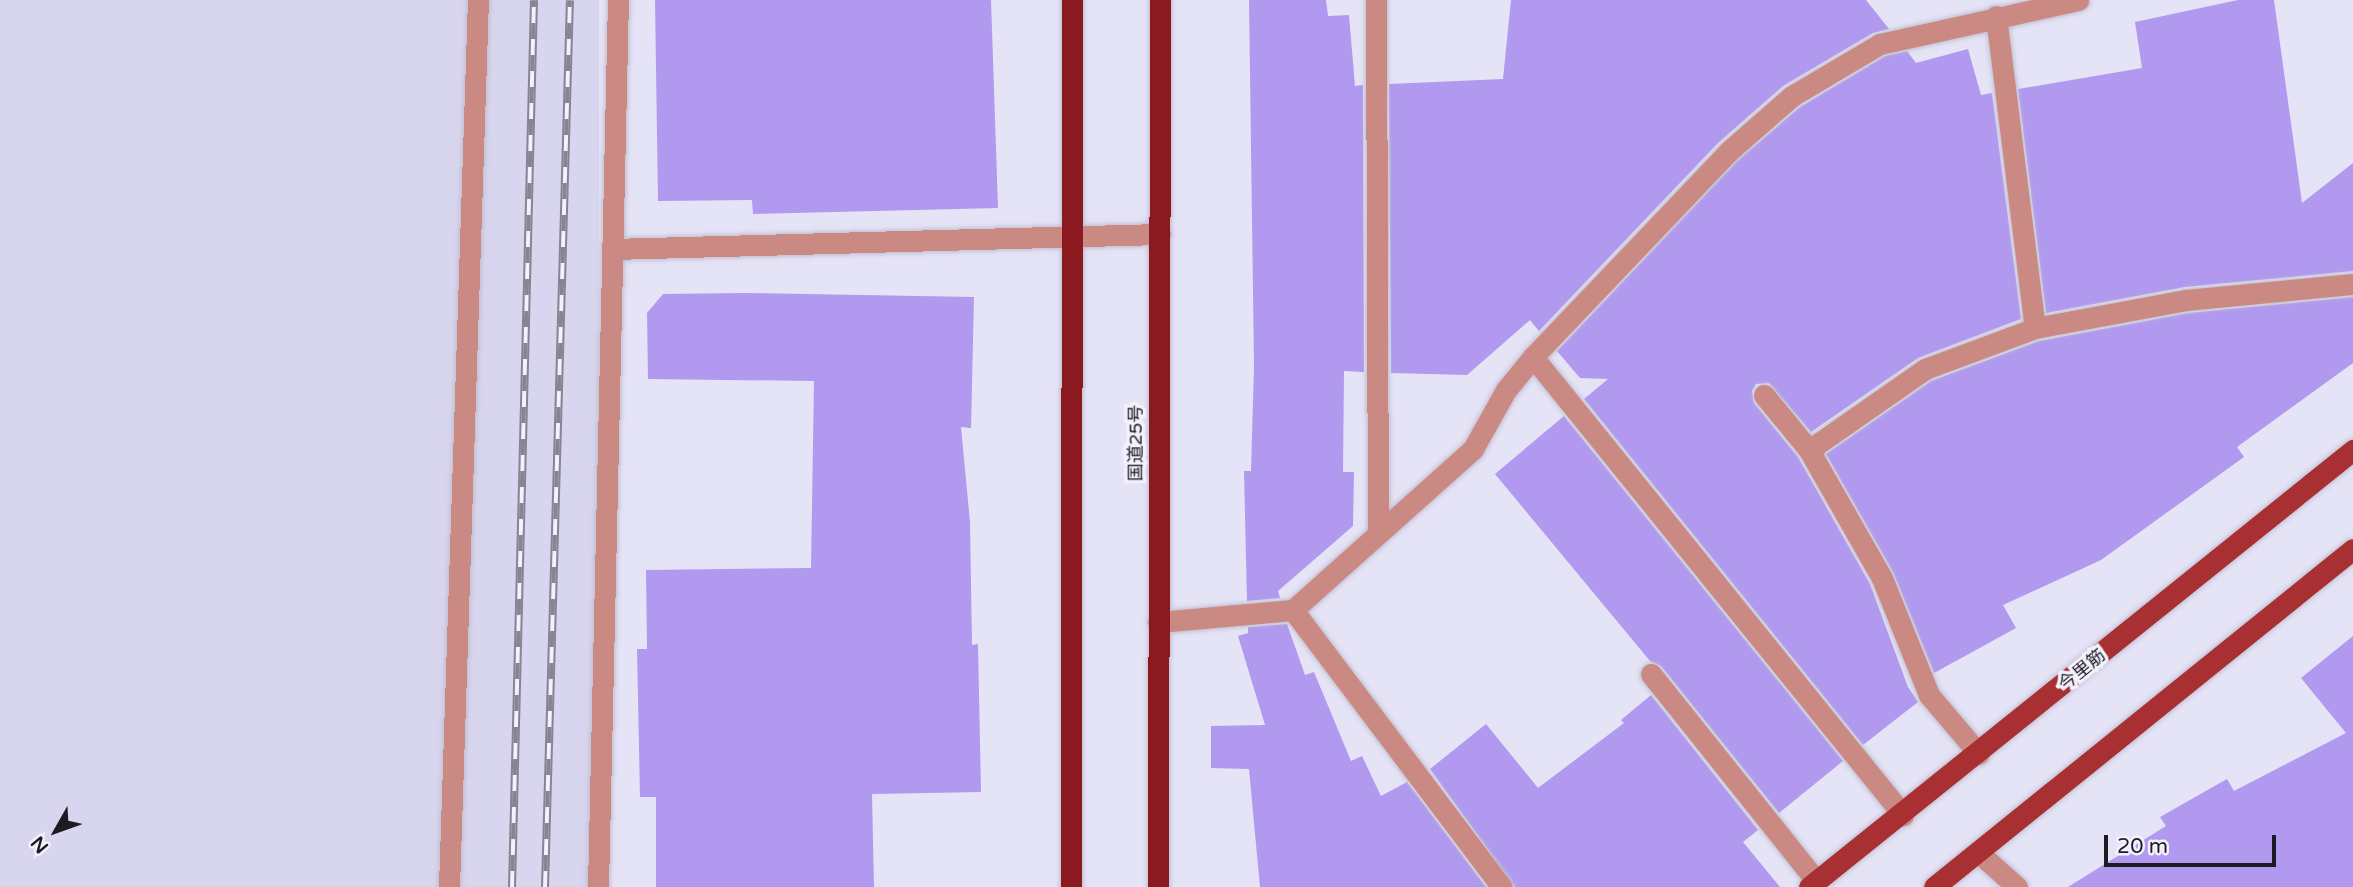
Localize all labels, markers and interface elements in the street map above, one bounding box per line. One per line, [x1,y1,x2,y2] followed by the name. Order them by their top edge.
[1125,405,1147,481] street label: 国道25号
[2054,645,2110,695] street label: 今里筋
[21,796,91,866] north arrow
[2108,820,2280,864] scale bar
[27,832,53,857] text: N
[2117,834,2168,859] text: 20 m

